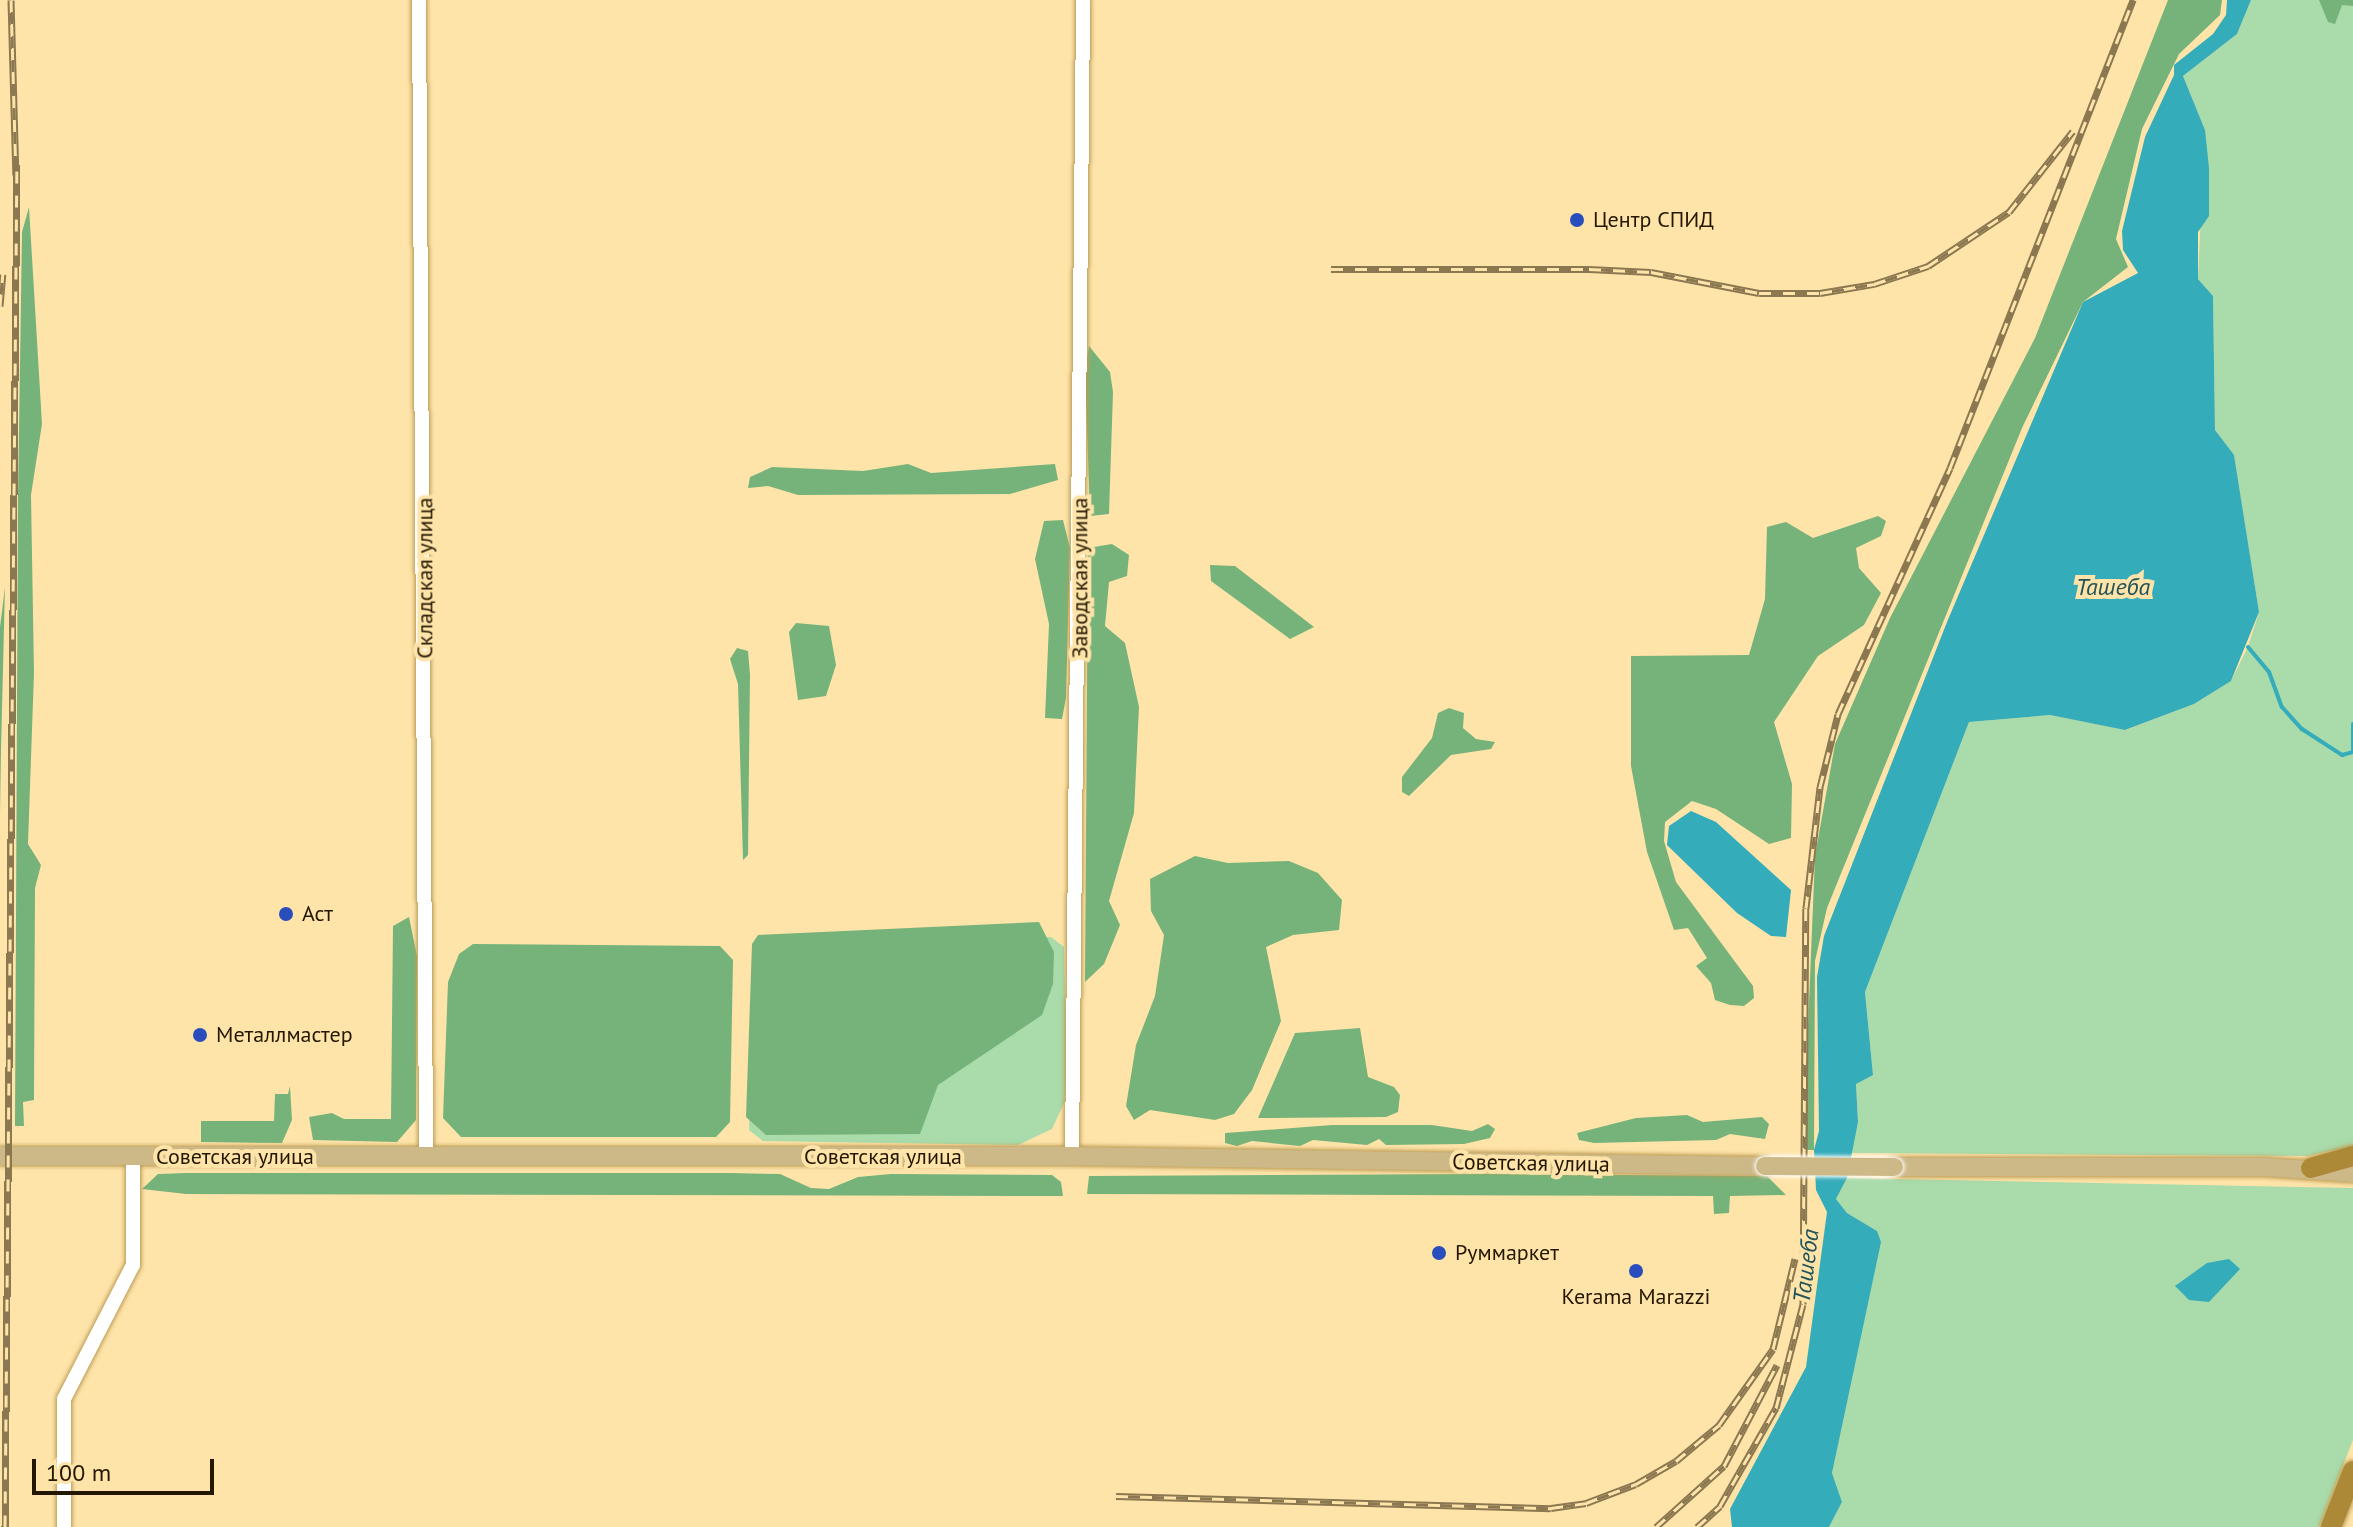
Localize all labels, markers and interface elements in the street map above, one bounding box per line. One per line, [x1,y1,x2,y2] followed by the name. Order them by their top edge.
[1593,207,1714,233] place label: Центр СПИД
[1568,211,1586,229] marker: Центр СПИД
[412,497,438,659] street label: Складская улица
[1067,497,1093,659] street label: Заводская улица
[2076,573,2150,601] water label: Ташеба
[302,901,333,927] place label: Аст
[277,905,295,923] marker: Аст
[216,1022,353,1048] place label: Металлмастер
[191,1026,209,1044] marker: Металлмастер
[156,1144,314,1170] street label: Советская улица
[804,1144,962,1170] street label: Советская улица
[1452,1148,1610,1178] street label: Советская улица
[1787,1227,1825,1305] water label: Ташеба
[1455,1240,1559,1266] place label: Руммаркет
[1430,1244,1448,1262] marker: Руммаркет
[1627,1262,1645,1280] marker: Kerama Marazzi
[1562,1284,1710,1310] place label: Kerama Marazzi
[36,1443,218,1493] scale bar
[46,1457,111,1488] text: 100 m

